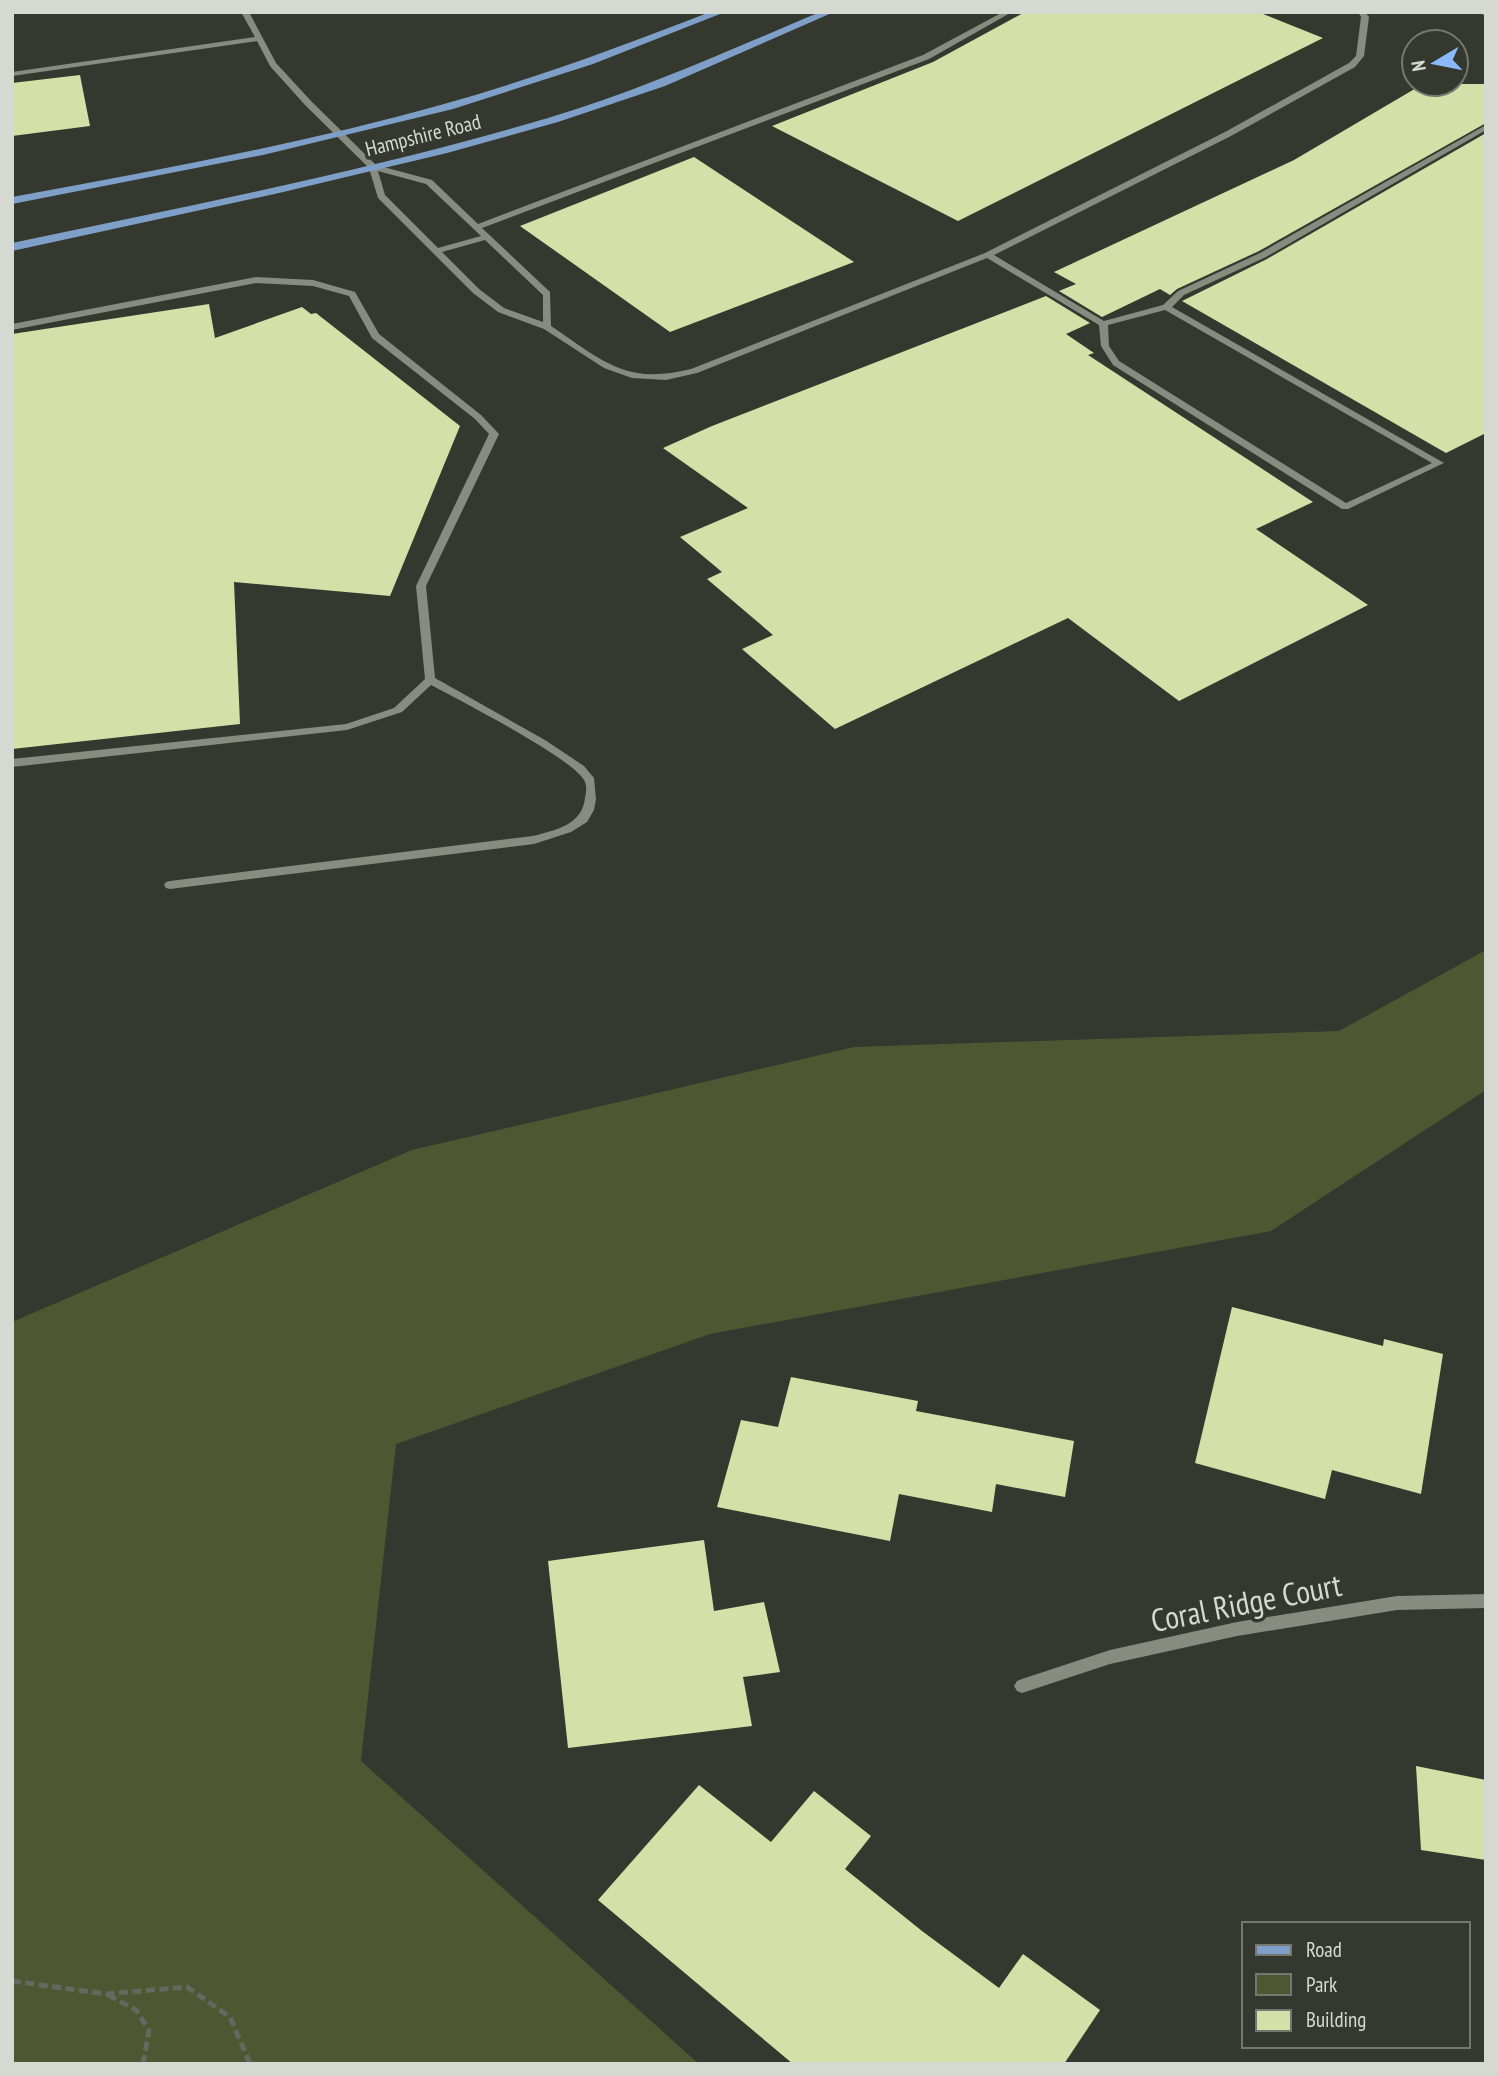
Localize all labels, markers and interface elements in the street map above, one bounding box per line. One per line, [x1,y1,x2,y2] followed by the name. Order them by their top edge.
[1400,28,1470,98] north arrow
[1406,59,1431,73] text: N
[362,108,484,162] street label: Hampshire Road
[1147,1563,1345,1641] street label: Coral Ridge Court
[1242,1922,1470,2048] legend
[1306,1936,1342,1963] text: Road
[1306,1971,1337,1998] text: Park
[1306,2006,1366,2033] text: Building

